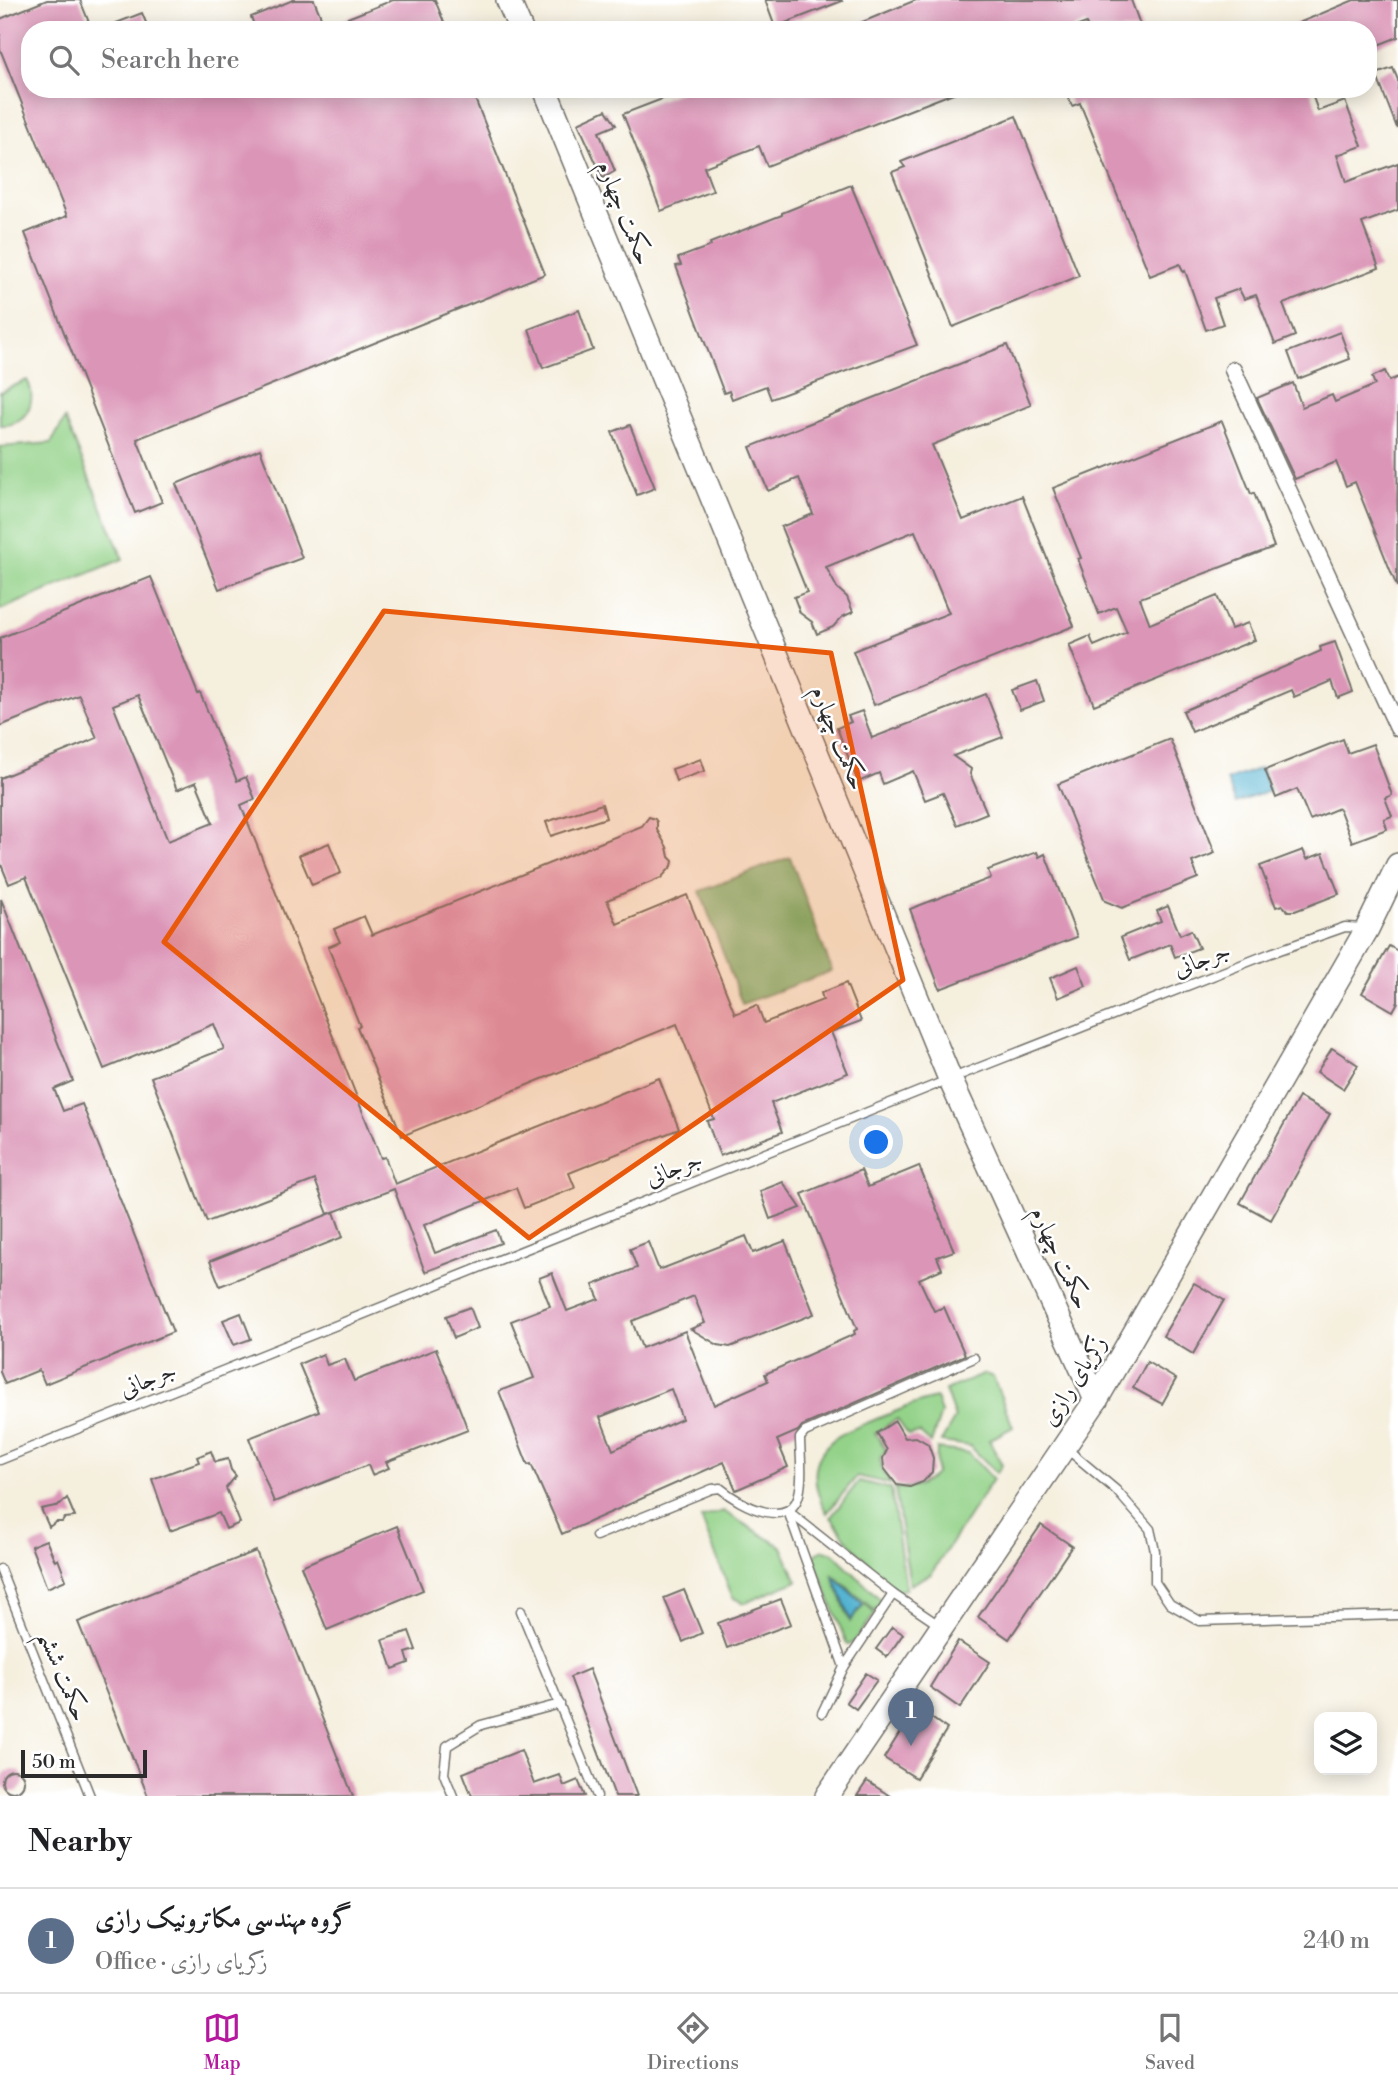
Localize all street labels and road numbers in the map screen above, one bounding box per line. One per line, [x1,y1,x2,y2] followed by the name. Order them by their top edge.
[585,156,659,272] street label: حکمت چهارم
[799,681,873,797] street label: حکمت چهارم
[1169,935,1235,985] street label: جرجانی
[641,1144,707,1194] street label: جرجانی
[1019,1202,1097,1316] street label: حکمت چهارم
[1034,1330,1114,1432] street label: زکریای رازی
[115,1355,181,1405] street label: جرجانی
[24,1626,95,1729] street label: حکمت ششم

